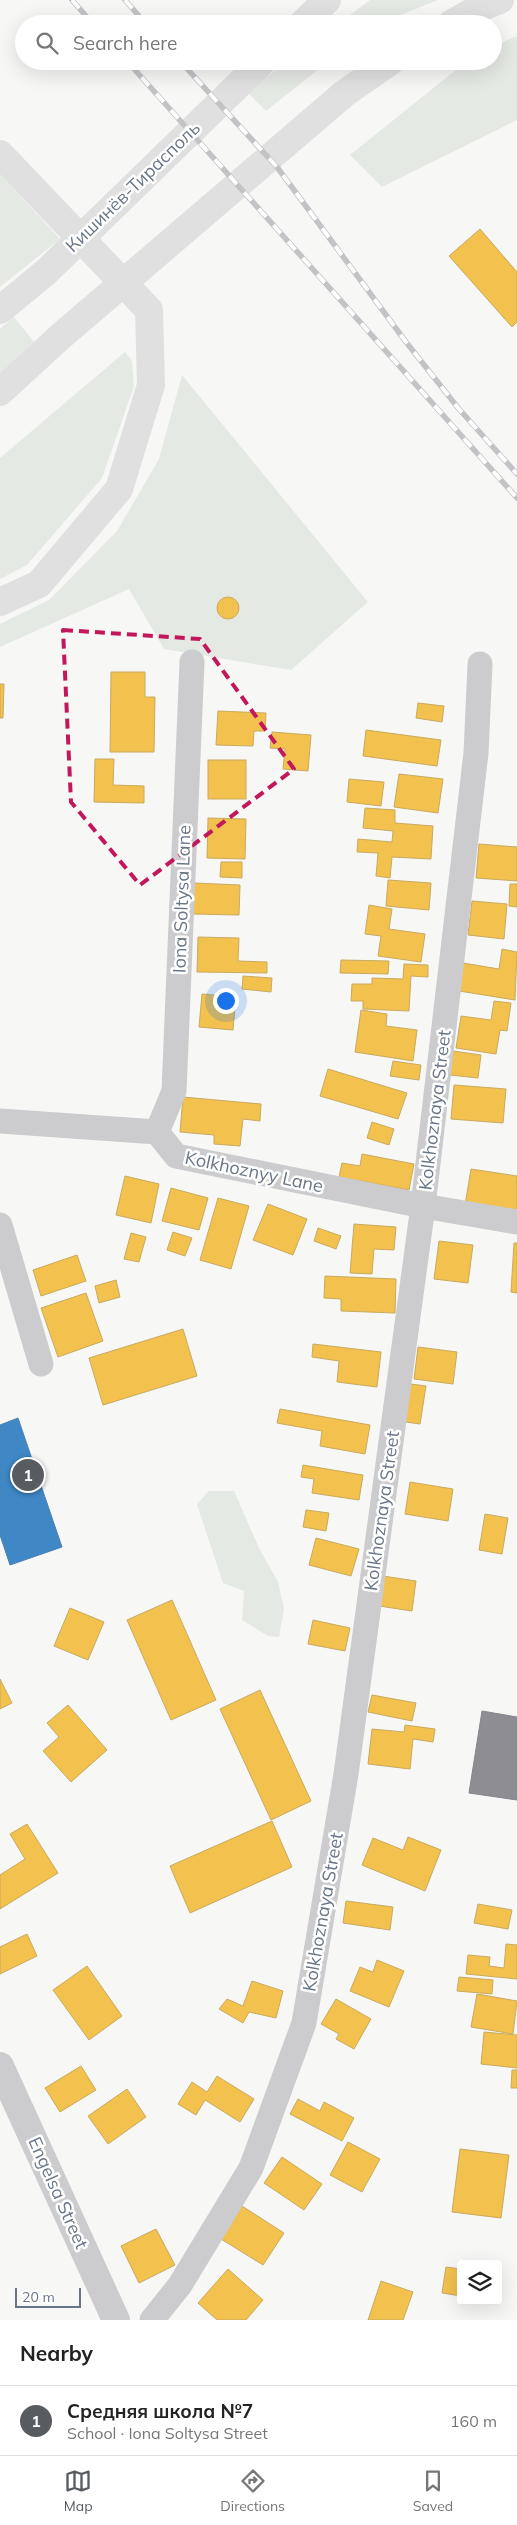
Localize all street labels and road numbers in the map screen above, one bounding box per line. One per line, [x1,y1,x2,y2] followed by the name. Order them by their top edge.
[61,116,205,257] street label: Кишинёв-Тирасполь
[167,825,196,973] street label: Iona Soltysa Lane
[413,1029,456,1191] street label: Kolkhoznaya Street
[183,1146,325,1197] street label: Kolkhoznyy Lane
[359,1430,404,1592] street label: Kolkhoznaya Street
[297,1831,348,1993] street label: Kolkhoznaya Street
[23,2133,93,2252] street label: Engelsa Street

